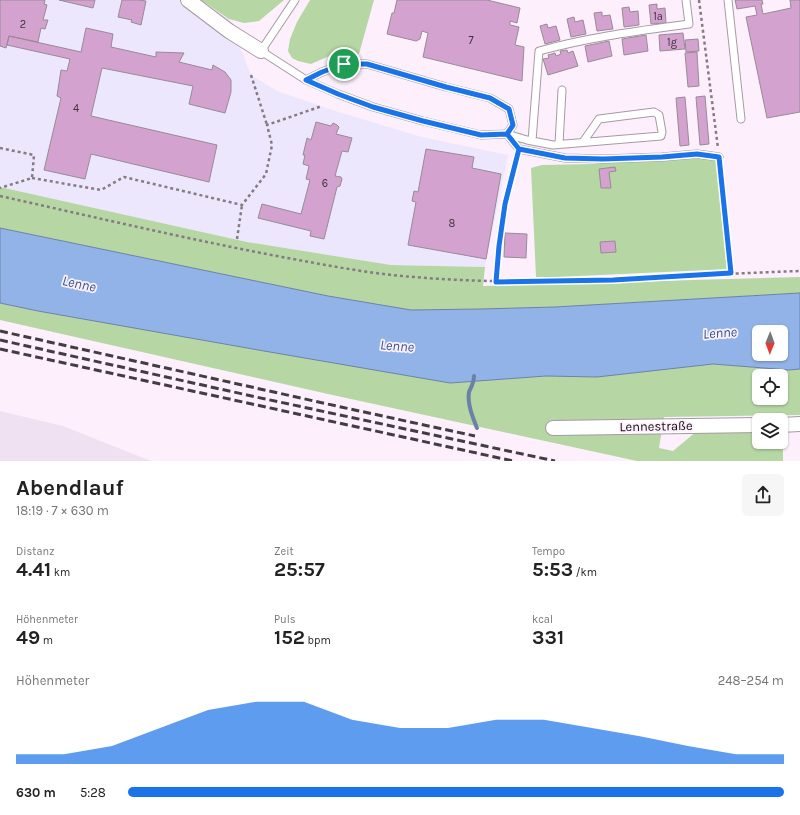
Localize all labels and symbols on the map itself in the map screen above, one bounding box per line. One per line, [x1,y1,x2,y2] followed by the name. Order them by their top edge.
[653,10,663,23] house number: 1a
[20,18,26,31] house number: 2
[468,34,474,47] house number: 7
[667,36,678,49] house number: 1g
[327,47,361,81] pin
[73,102,79,115] house number: 4
[322,177,328,190] house number: 6
[449,217,456,230] house number: 8
[61,272,98,296] water label: Lenne
[702,323,738,343] water label: Lenne
[752,325,788,361] north arrow
[379,336,415,356] water label: Lenne
[619,418,693,434] street label: Lennestraße

